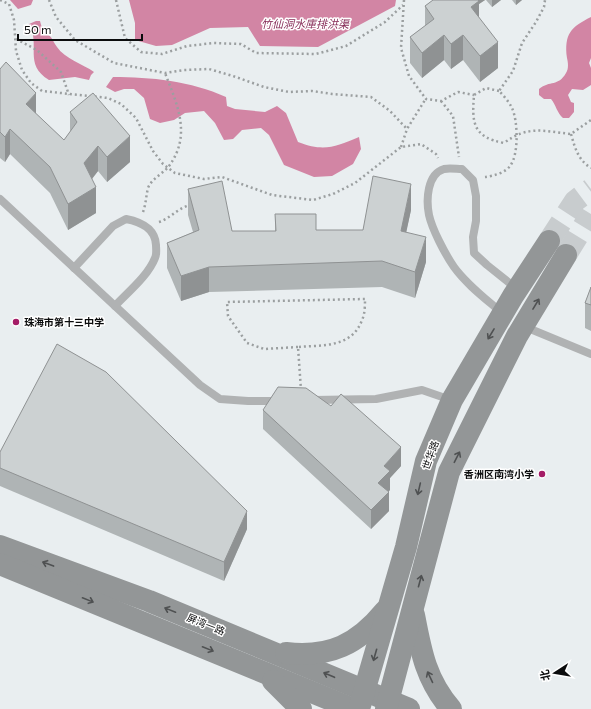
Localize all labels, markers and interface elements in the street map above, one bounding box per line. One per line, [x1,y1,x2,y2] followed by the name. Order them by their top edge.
[18,16,142,42] scale bar
[261,17,351,30] water label: 竹仙洞水庫排洪渠
[24,22,52,36] text: 50 m
[533,298,541,310] one-way arrow
[24,316,104,328] place label: 珠海市第十三中学
[11,317,21,327] marker: 珠海市第十三中学
[487,328,495,340] one-way arrow
[419,439,441,471] street label: 世华路
[454,451,461,463] one-way arrow
[463,468,534,480] place label: 香洲区南湾小学
[537,469,547,479] marker: 香洲区南湾小学
[415,482,423,495] one-way arrow
[42,560,55,567] one-way arrow
[417,575,425,588] one-way arrow
[81,597,93,604] one-way arrow
[164,605,176,613] one-way arrow
[185,611,227,637] street label: 屏湾一路
[202,646,214,654] one-way arrow
[371,648,378,661] one-way arrow
[535,653,575,693] north arrow
[537,668,552,682] text: 北
[323,671,335,679] one-way arrow
[426,671,433,683] one-way arrow

